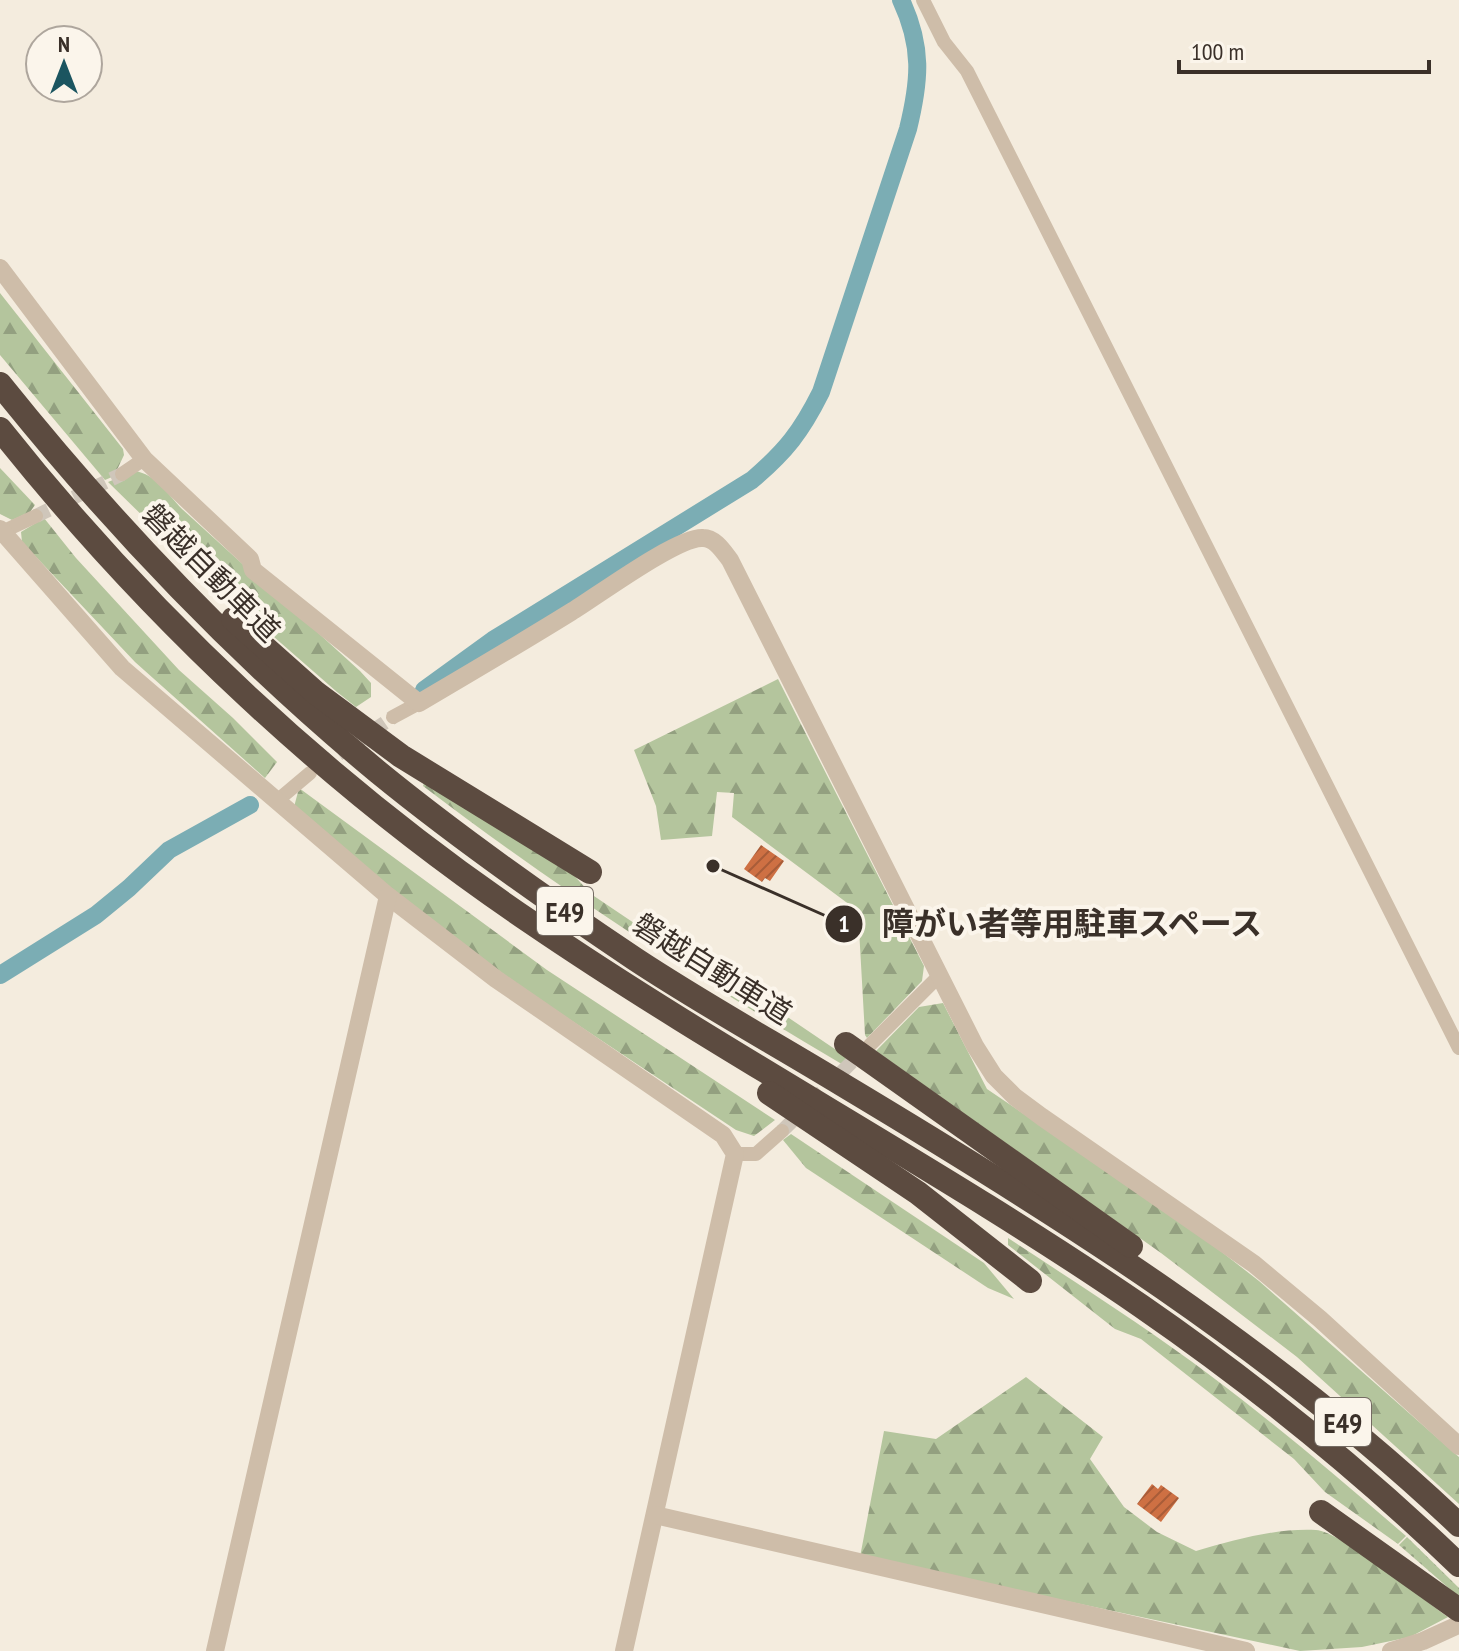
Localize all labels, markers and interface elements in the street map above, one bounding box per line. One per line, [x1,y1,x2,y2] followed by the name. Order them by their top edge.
[24,24,104,104] north arrow
[1179,24,1429,74] scale bar
[58,30,70,58] text: N
[1191,36,1244,67] text: 100 m
[135,495,289,649] street label: 磐越自動車道
[537,887,593,935] road number: E49
[824,896,1280,952] callout: 障がい者等用駐車スペース
[882,902,1262,944] text: 障がい者等用駐車スペース
[626,904,800,1032] street label: 磐越自動車道
[838,908,850,939] text: 1
[1315,1398,1371,1446] road number: E49

